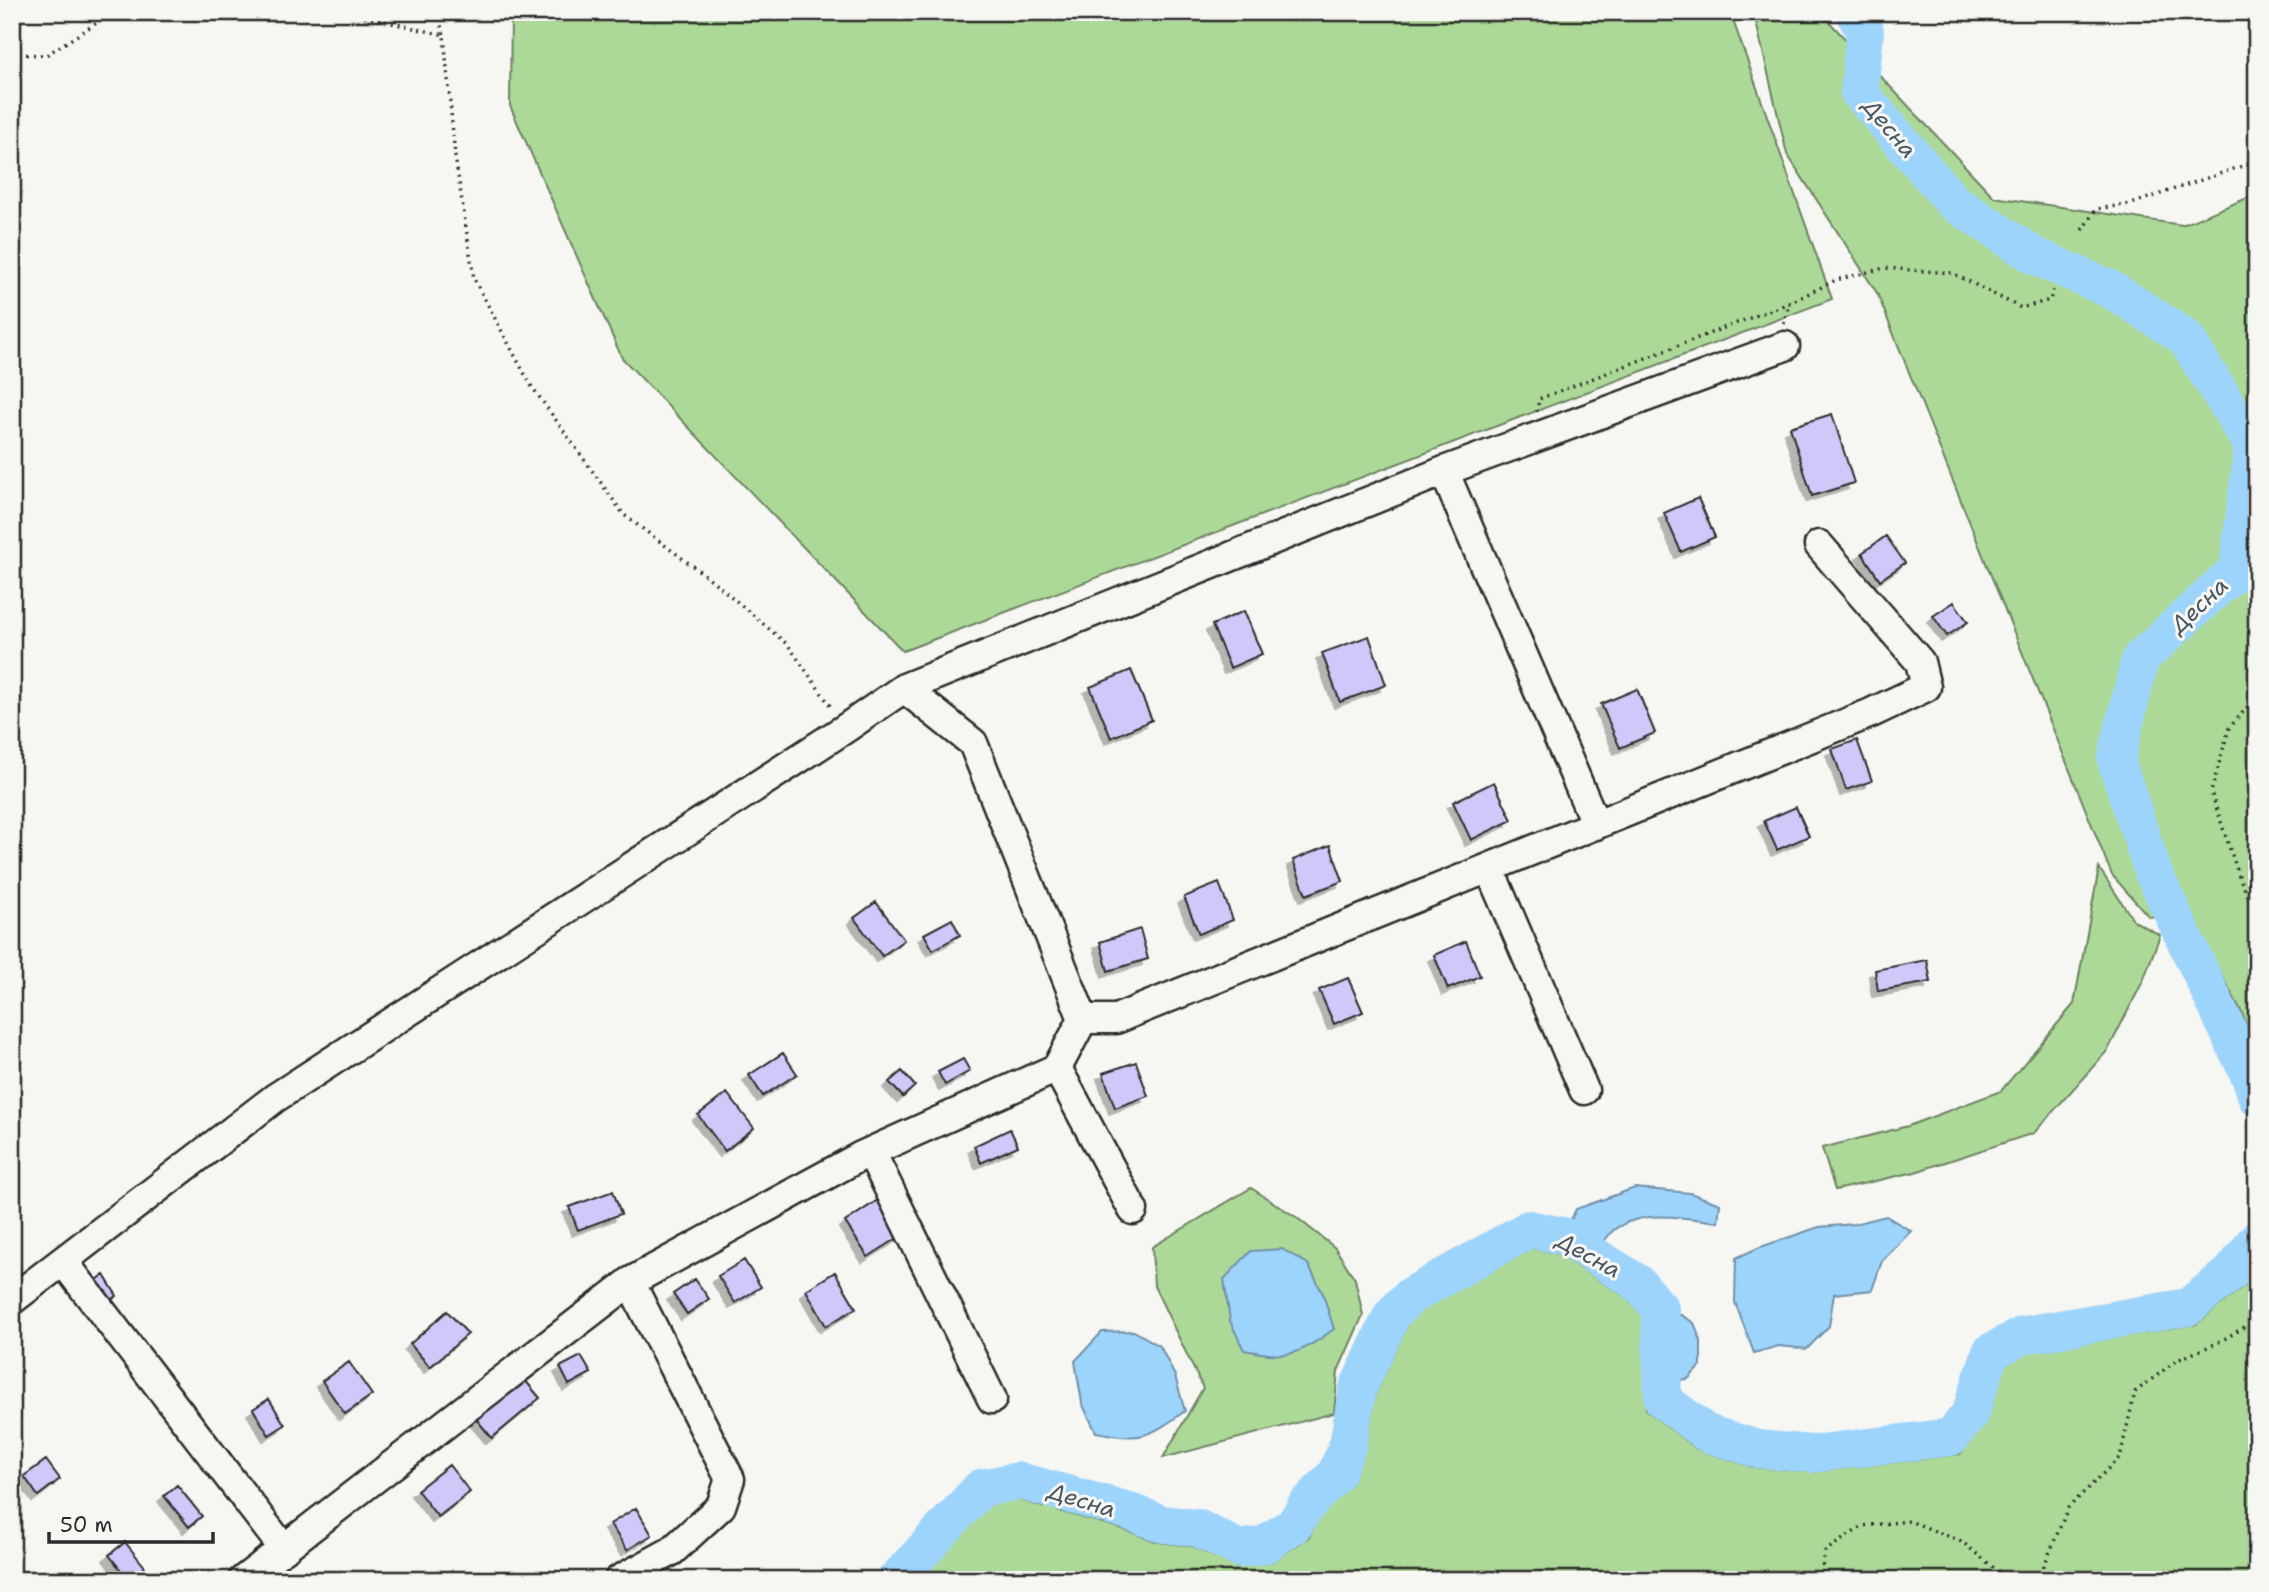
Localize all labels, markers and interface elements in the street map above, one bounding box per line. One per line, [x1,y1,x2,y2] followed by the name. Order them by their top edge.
[1855,90,1924,164] water label: Десна
[2162,570,2234,641] water label: Десна
[1550,1224,1626,1285] water label: Десна
[1043,1475,1119,1524] water label: Десна
[49,1501,214,1545] scale bar
[60,1511,113,1539] text: 50 m

